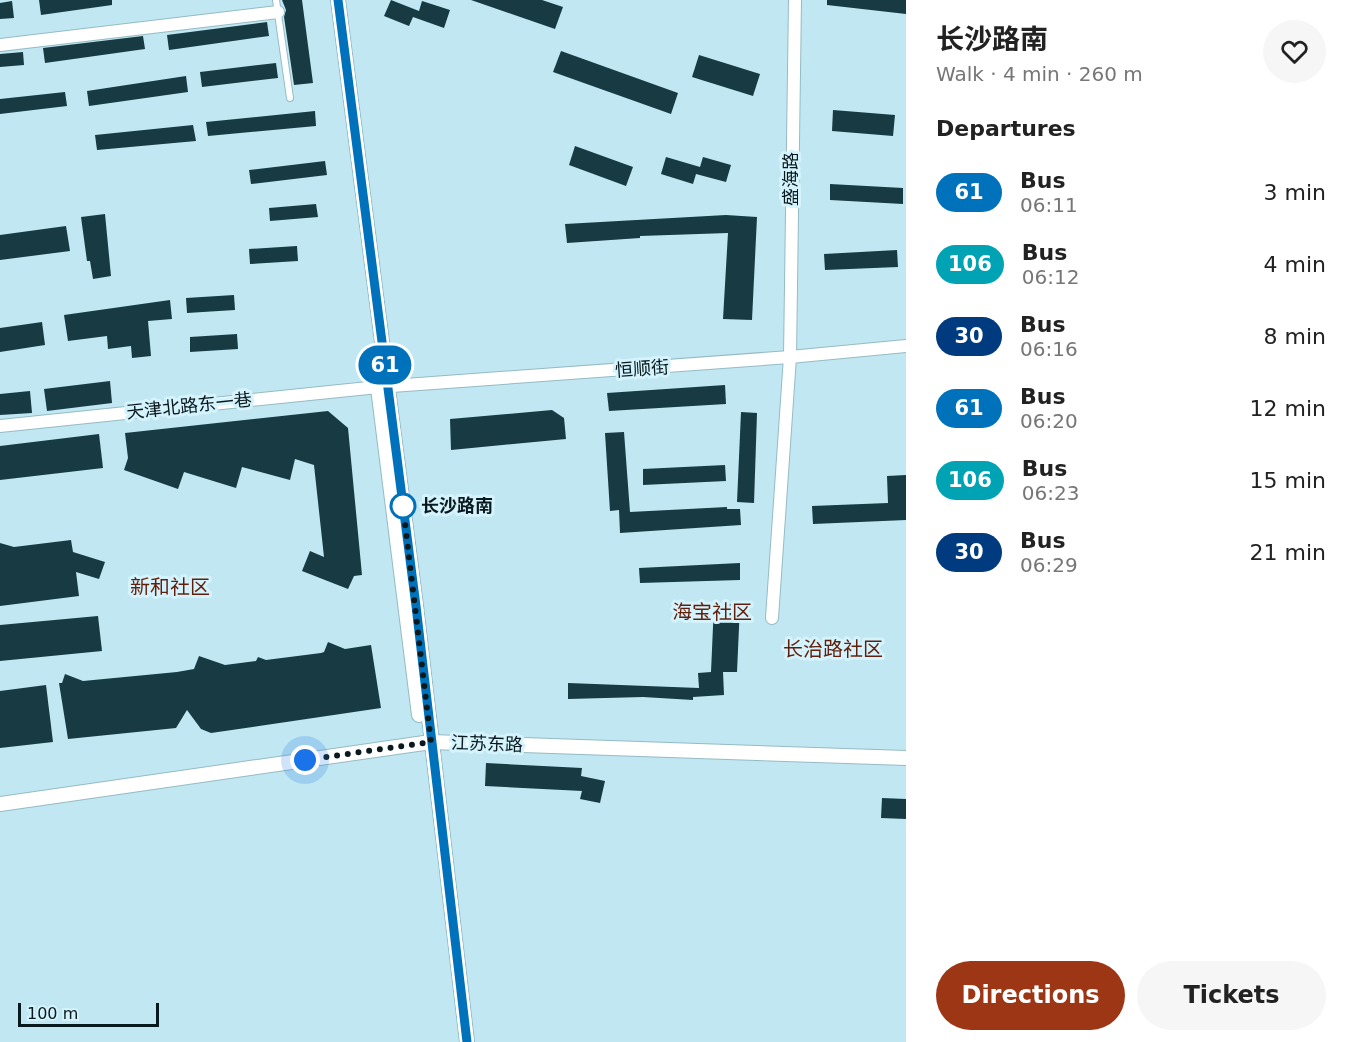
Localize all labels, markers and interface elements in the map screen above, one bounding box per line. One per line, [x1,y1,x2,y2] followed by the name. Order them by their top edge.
[1263,20,1326,83] button: heart
[936,23,1048,56] text: 长沙路南
[936,62,1143,86] text: Walk · 4 min · 260 m
[936,116,1076,141] text: Departures
[780,152,801,206] street label: 盛海路
[1020,168,1066,193] text: Bus
[954,180,984,204] text: 61
[1264,180,1326,205] text: 3 min
[1020,193,1078,217] text: 06:11
[1022,240,1067,265] text: Bus
[948,252,992,276] text: 106
[1264,252,1326,277] text: 4 min
[1022,265,1079,289] text: 06:12
[1020,312,1066,337] text: Bus
[954,324,984,348] text: 30
[1264,324,1326,349] text: 8 min
[1020,337,1078,361] text: 06:16
[358,346,412,385] line badge: 61
[370,353,400,377] text: 61
[614,356,670,381] street label: 恒顺街
[1020,384,1066,409] text: Bus
[125,388,253,423] street label: 天津北路东一巷
[954,396,984,420] text: 61
[1250,396,1326,421] text: 12 min
[1020,409,1078,433] text: 06:20
[1022,456,1067,481] text: Bus
[948,468,992,492] text: 106
[1250,468,1326,493] text: 15 min
[1022,481,1079,505] text: 06:23
[390,493,416,519] marker: 长沙路南
[421,495,493,516] place label: 长沙路南
[1020,528,1066,553] text: Bus
[954,540,984,564] text: 30
[1250,540,1326,565] text: 21 min
[1020,553,1078,577] text: 06:29
[130,575,210,599] district label: 新和社区
[672,600,752,624] district label: 海宝社区
[783,637,883,661] district label: 长治路社区
[451,732,523,755] street label: 江苏东路
[290,745,320,775] your location
[936,961,1125,1030] button: Directions
[1137,961,1326,1030] button: Tickets
[18,1000,159,1028] scale bar
[27,1004,78,1023] text: 100 m

